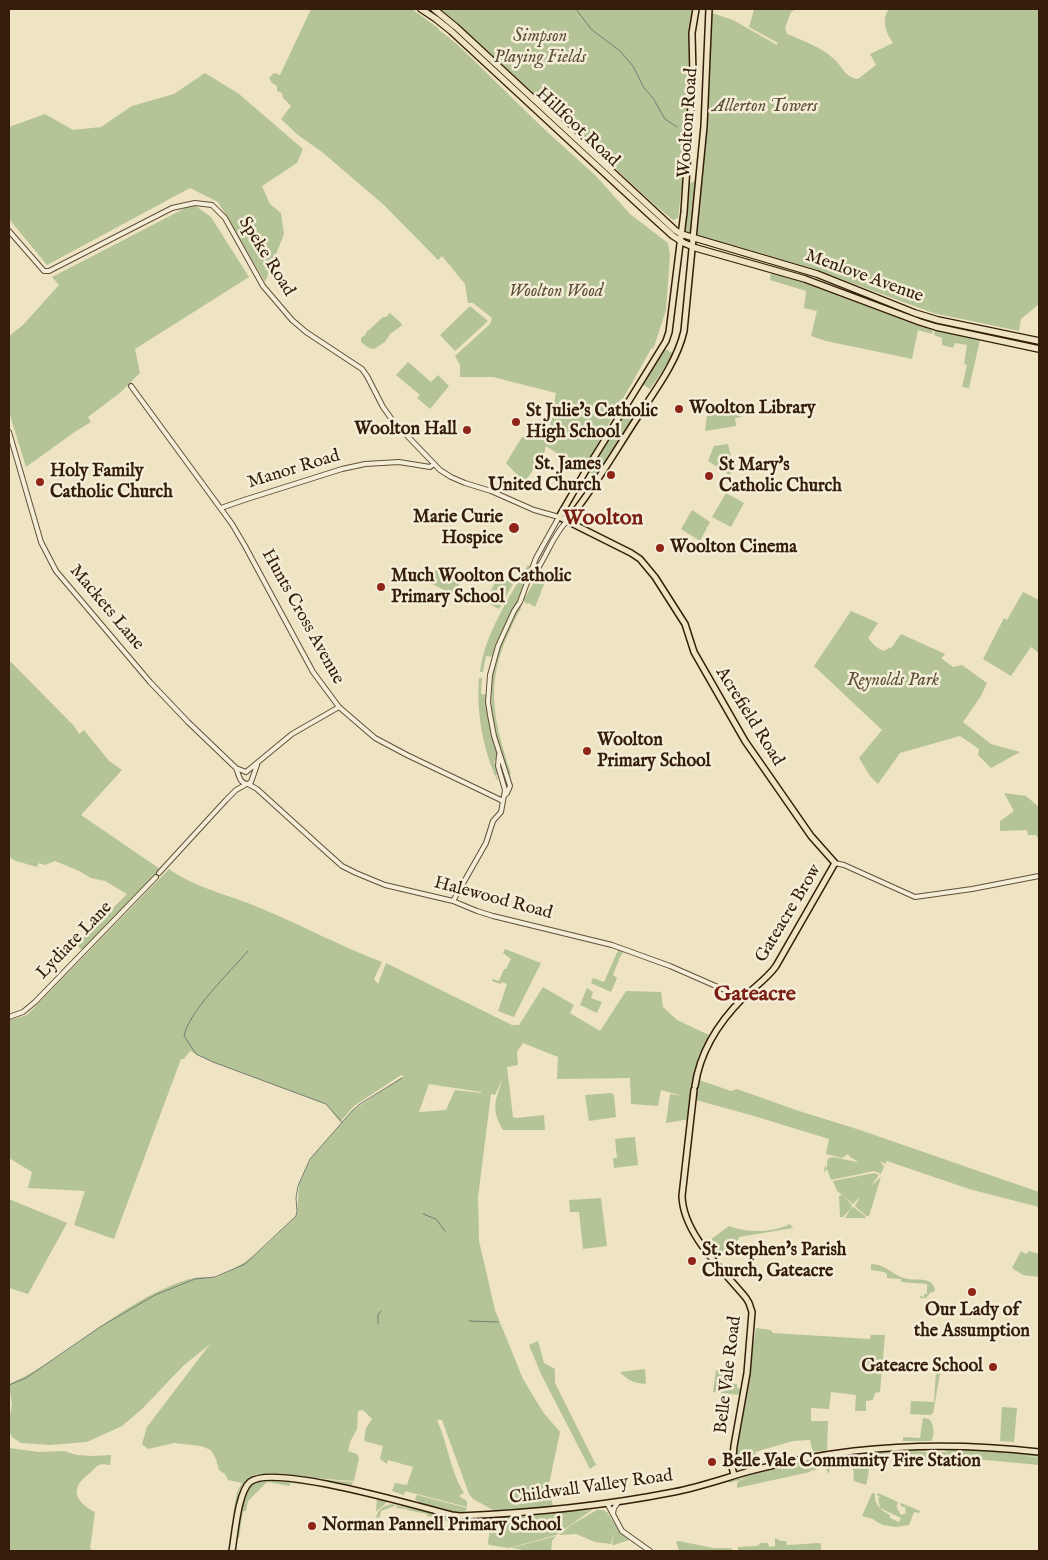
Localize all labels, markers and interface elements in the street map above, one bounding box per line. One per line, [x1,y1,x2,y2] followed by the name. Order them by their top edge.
[494,26,586,68] park label: Simpson Playing Fields
[674,67,704,179] street label: Woolton Road
[531,84,623,172] street label: Hillfoot Road
[712,96,818,118] park label: Allerton Towers
[233,213,299,301] street label: Speke Road
[802,246,926,308] street label: Menlove Avenue
[509,281,603,303] park label: Woolton Wood
[689,398,816,420] place label: Woolton Library
[526,401,658,444] place label: St Julie's Catholic High School
[673,403,685,415] marker: Woolton Library
[510,416,522,428] marker: St Julie's Catholic High School
[354,419,457,441] place label: Woolton Hall
[461,424,473,436] marker: Woolton Hall
[245,446,343,494] street label: Manor Road
[488,454,601,496] place label: St. James United Church
[719,455,842,498] place label: St Mary's Catholic Church
[50,461,173,504] place label: Holy Family Catholic Church
[605,469,617,481] marker: St. James United Church
[703,470,715,482] marker: St Mary's Catholic Church
[34,476,46,488] marker: Holy Family Catholic Church
[563,506,643,532] district label: Woolton
[413,507,503,550] place label: Marie Curie Hospice
[507,521,521,535] marker: Marie Curie Hospice
[670,537,797,559] place label: Woolton Cinema
[654,542,666,554] marker: Woolton Cinema
[256,546,348,688] street label: Hunts Cross Avenue
[64,561,148,655] street label: Mackets Lane
[391,566,571,608] place label: Much Woolton Catholic Primary School
[375,581,387,593] marker: Much Woolton Catholic Primary School
[710,664,788,770] street label: Acrefield Road
[847,670,939,692] park label: Reynolds Park
[597,730,711,772] place label: Woolton Primary School
[581,745,593,757] marker: Woolton Primary School
[751,861,827,967] street label: Gateacre Brow
[431,873,555,925] street label: Halewood Road
[33,898,117,984] street label: Lydiate Lane
[714,982,796,1008] district label: Gateacre
[702,1240,846,1282] place label: St. Stephen's Parish Church, Gateacre
[686,1255,698,1267] marker: St. Stephen's Parish Church, Gateacre
[966,1286,978,1298] marker: Our Lady of the Assumption
[914,1300,1030,1342] place label: Our Lady of the Assumption
[711,1315,747,1435] street label: Belle Vale Road
[861,1356,983,1378] place label: Gateacre School
[987,1361,999,1373] marker: Gateacre School
[722,1451,981,1473] place label: Belle Vale Community Fire Station
[706,1456,718,1468] marker: Belle Vale Community Fire Station
[508,1466,674,1510] street label: Childwall Valley Road
[322,1515,561,1537] place label: Norman Pannell Primary School
[306,1520,318,1532] marker: Norman Pannell Primary School

